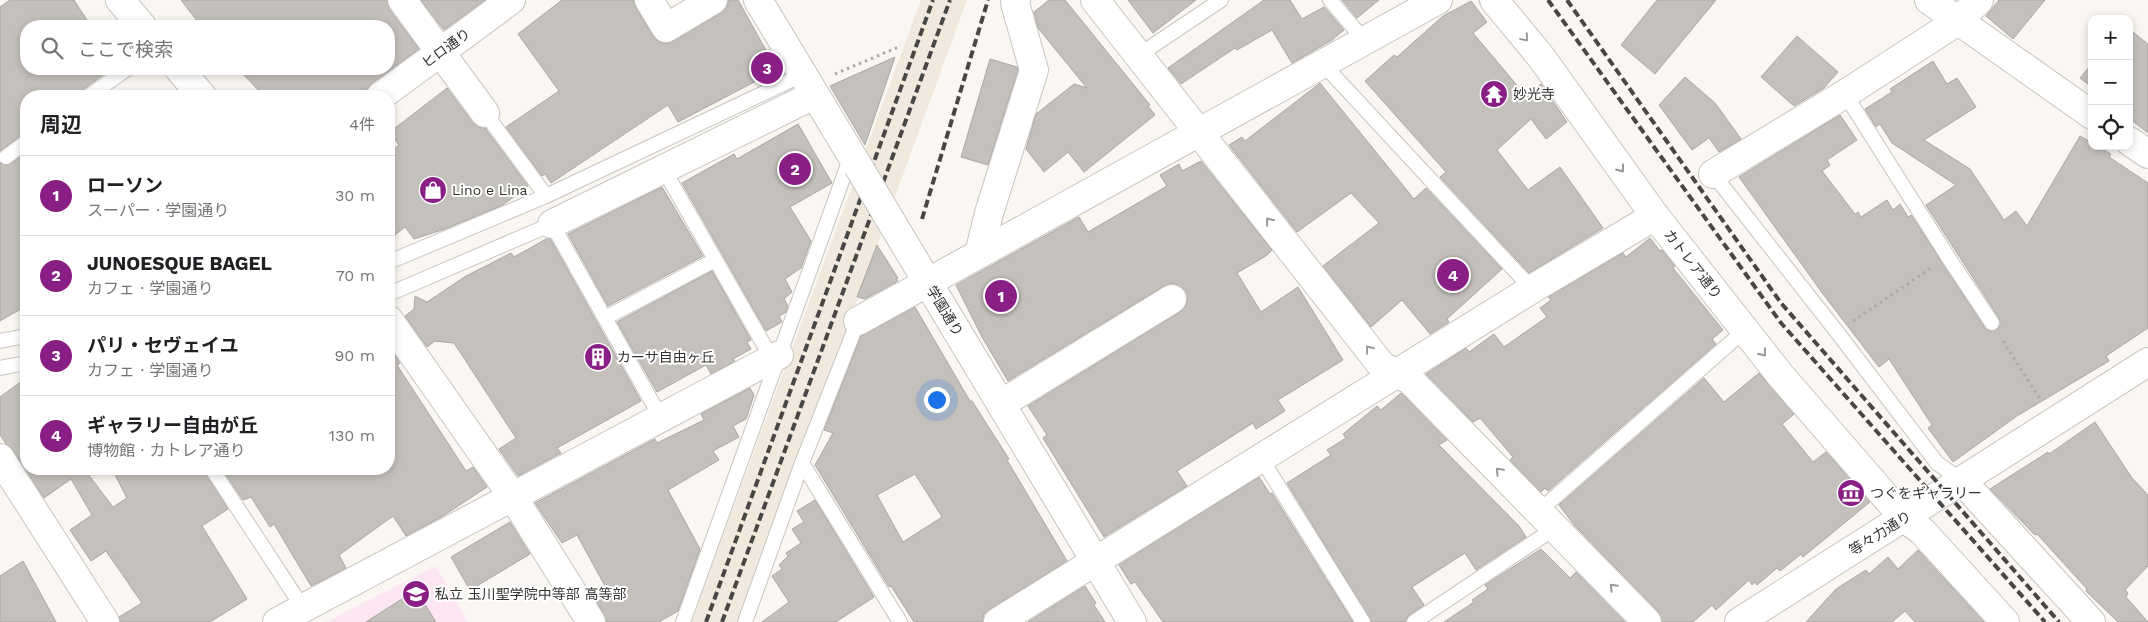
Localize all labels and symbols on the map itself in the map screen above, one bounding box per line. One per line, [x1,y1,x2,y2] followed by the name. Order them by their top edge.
[419,25,473,71] street label: ヒロ通り
[1520,32,1529,41] one-way arrow
[751,49,783,87] pin: 3
[1479,79,1509,109] temple icon: 妙光寺
[1513,86,1555,102] place label: 妙光寺
[779,150,811,188] pin: 2
[1615,163,1624,173] one-way arrow
[418,175,448,205] shop icon: Lino e Lina
[452,182,528,198] place label: Lino e Lina
[1266,217,1275,227] one-way arrow
[1661,226,1725,302] street label: カトレア通り
[1437,256,1469,294] pin: 4
[985,277,1017,315] pin: 1
[924,283,966,339] street label: 学園通り
[583,342,613,372] building icon: カーサ自由ヶ丘
[1367,346,1375,355] one-way arrow
[1757,347,1765,356] one-way arrow
[617,349,715,365] place label: カーサ自由ヶ丘
[924,387,950,413] your location
[1496,468,1505,477] one-way arrow
[1836,478,1866,508] museum icon: つぐをギャラリー
[1870,485,1982,501] place label: つぐをギャラリー
[1846,508,1914,558] street label: 等々力通り
[401,579,431,609] school or university icon: 私立 玉川聖学院中等部 高等部
[1610,584,1619,593] one-way arrow
[435,586,627,602] place label: 私立 玉川聖学院中等部 高等部

